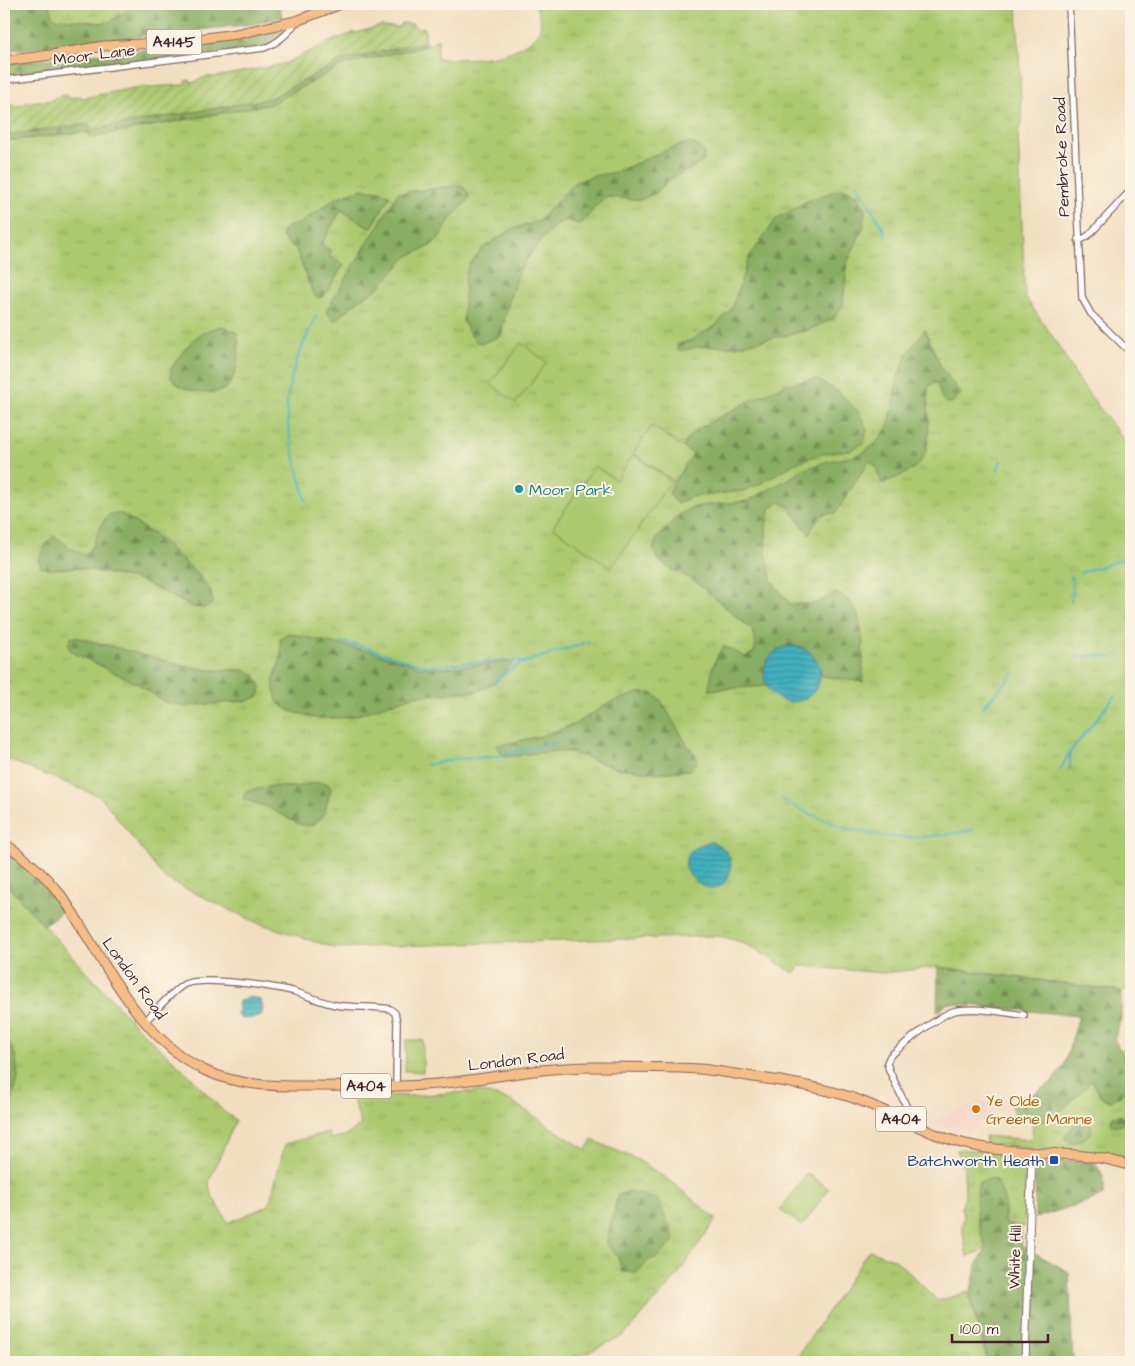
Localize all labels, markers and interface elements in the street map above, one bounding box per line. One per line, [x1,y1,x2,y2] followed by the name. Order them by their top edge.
[146,30,202,54] road number: A4145
[52,39,137,71] street label: Moor Lane
[1049,97,1075,217] street label: Pembroke Road
[529,479,613,501] place label: Moor Park
[513,483,525,495] marker: Moor Park
[97,933,171,1024] street label: London Road
[467,1043,565,1077] street label: London Road
[341,1074,391,1098] road number: A404
[986,1090,1093,1130] place label: Ye Olde Greene Manne
[970,1103,982,1115] marker: Ye Olde Greene Manne
[876,1106,926,1132] road number: A404
[908,1150,1044,1172] place label: Batchworth Heath
[1048,1154,1060,1166] marker: Batchworth Heath
[1003,1225,1027,1289] street label: White Hill
[952,1311,1049,1343] scale bar
[960,1319,999,1340] text: 100 m

